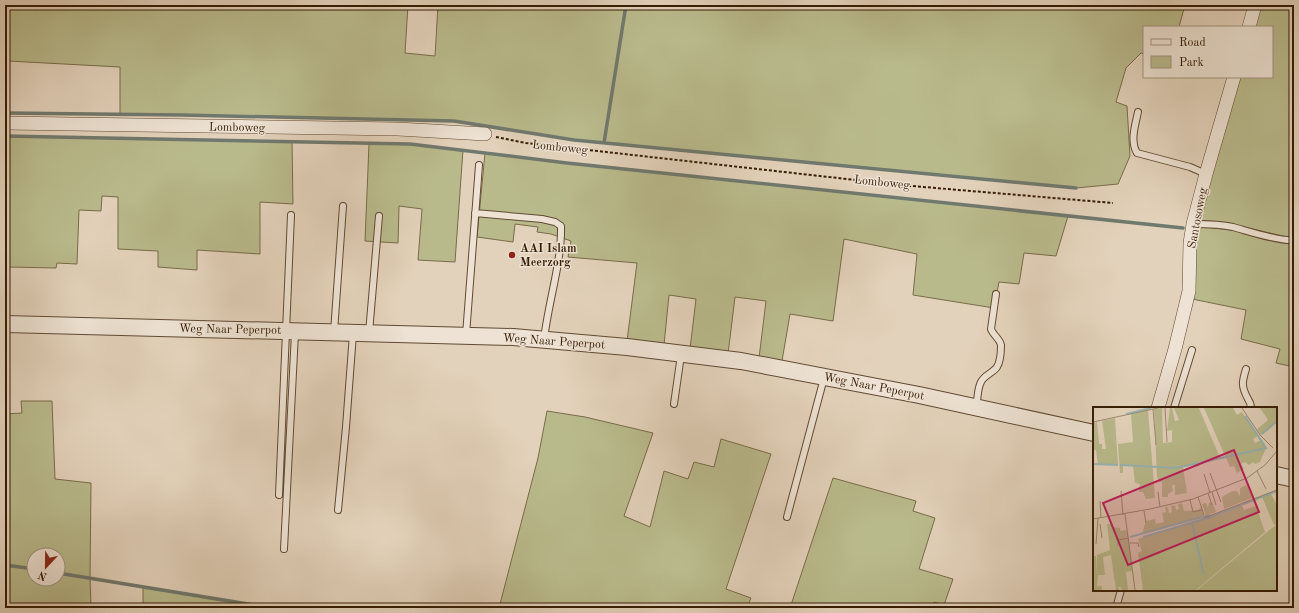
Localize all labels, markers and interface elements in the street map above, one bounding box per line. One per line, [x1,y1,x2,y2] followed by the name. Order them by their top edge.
[1143,26,1273,78] legend
[1179,37,1206,49] text: Road
[1179,57,1204,69] text: Park
[209,122,266,134] street label: Lomboweg
[531,139,589,157] street label: Lomboweg
[853,174,911,192] street label: Lomboweg
[1186,186,1210,250] street label: Santosoweg
[520,243,577,269] place label: AAI Islam Meerzorg
[507,250,517,260] marker: AAI Islam Meerzorg
[179,323,281,337] street label: Weg Naar Peperpot
[502,332,605,352] street label: Weg Naar Peperpot
[822,371,925,403] street label: Weg Naar Peperpot
[1093,407,1277,591] inset map
[26,547,66,587] north arrow
[36,568,49,582] text: N

